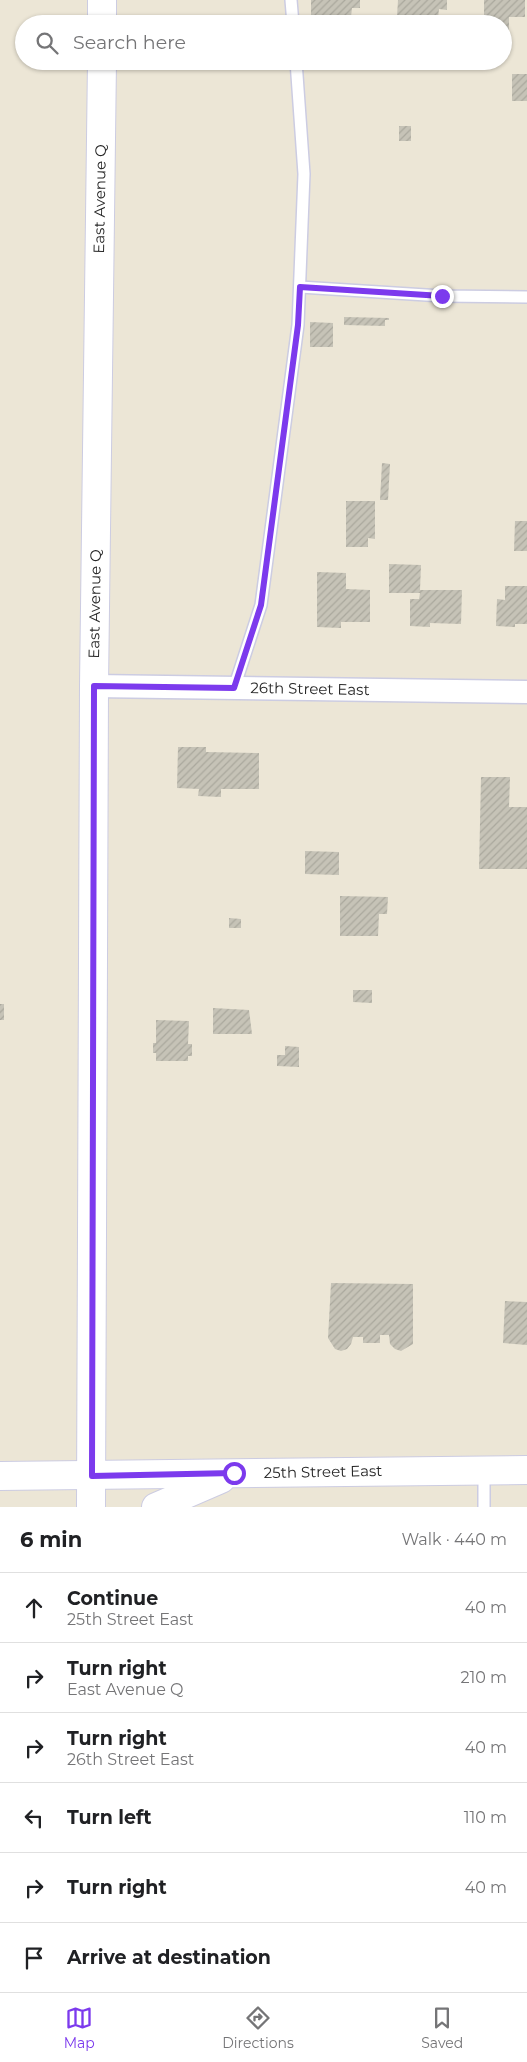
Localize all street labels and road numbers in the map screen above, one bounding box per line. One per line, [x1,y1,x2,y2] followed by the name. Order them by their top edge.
[89,144,110,254] street label: East Avenue Q
[84,549,105,659] street label: East Avenue Q
[250,678,370,699] street label: 26th Street East
[264,1461,382,1482] street label: 25th Street East

